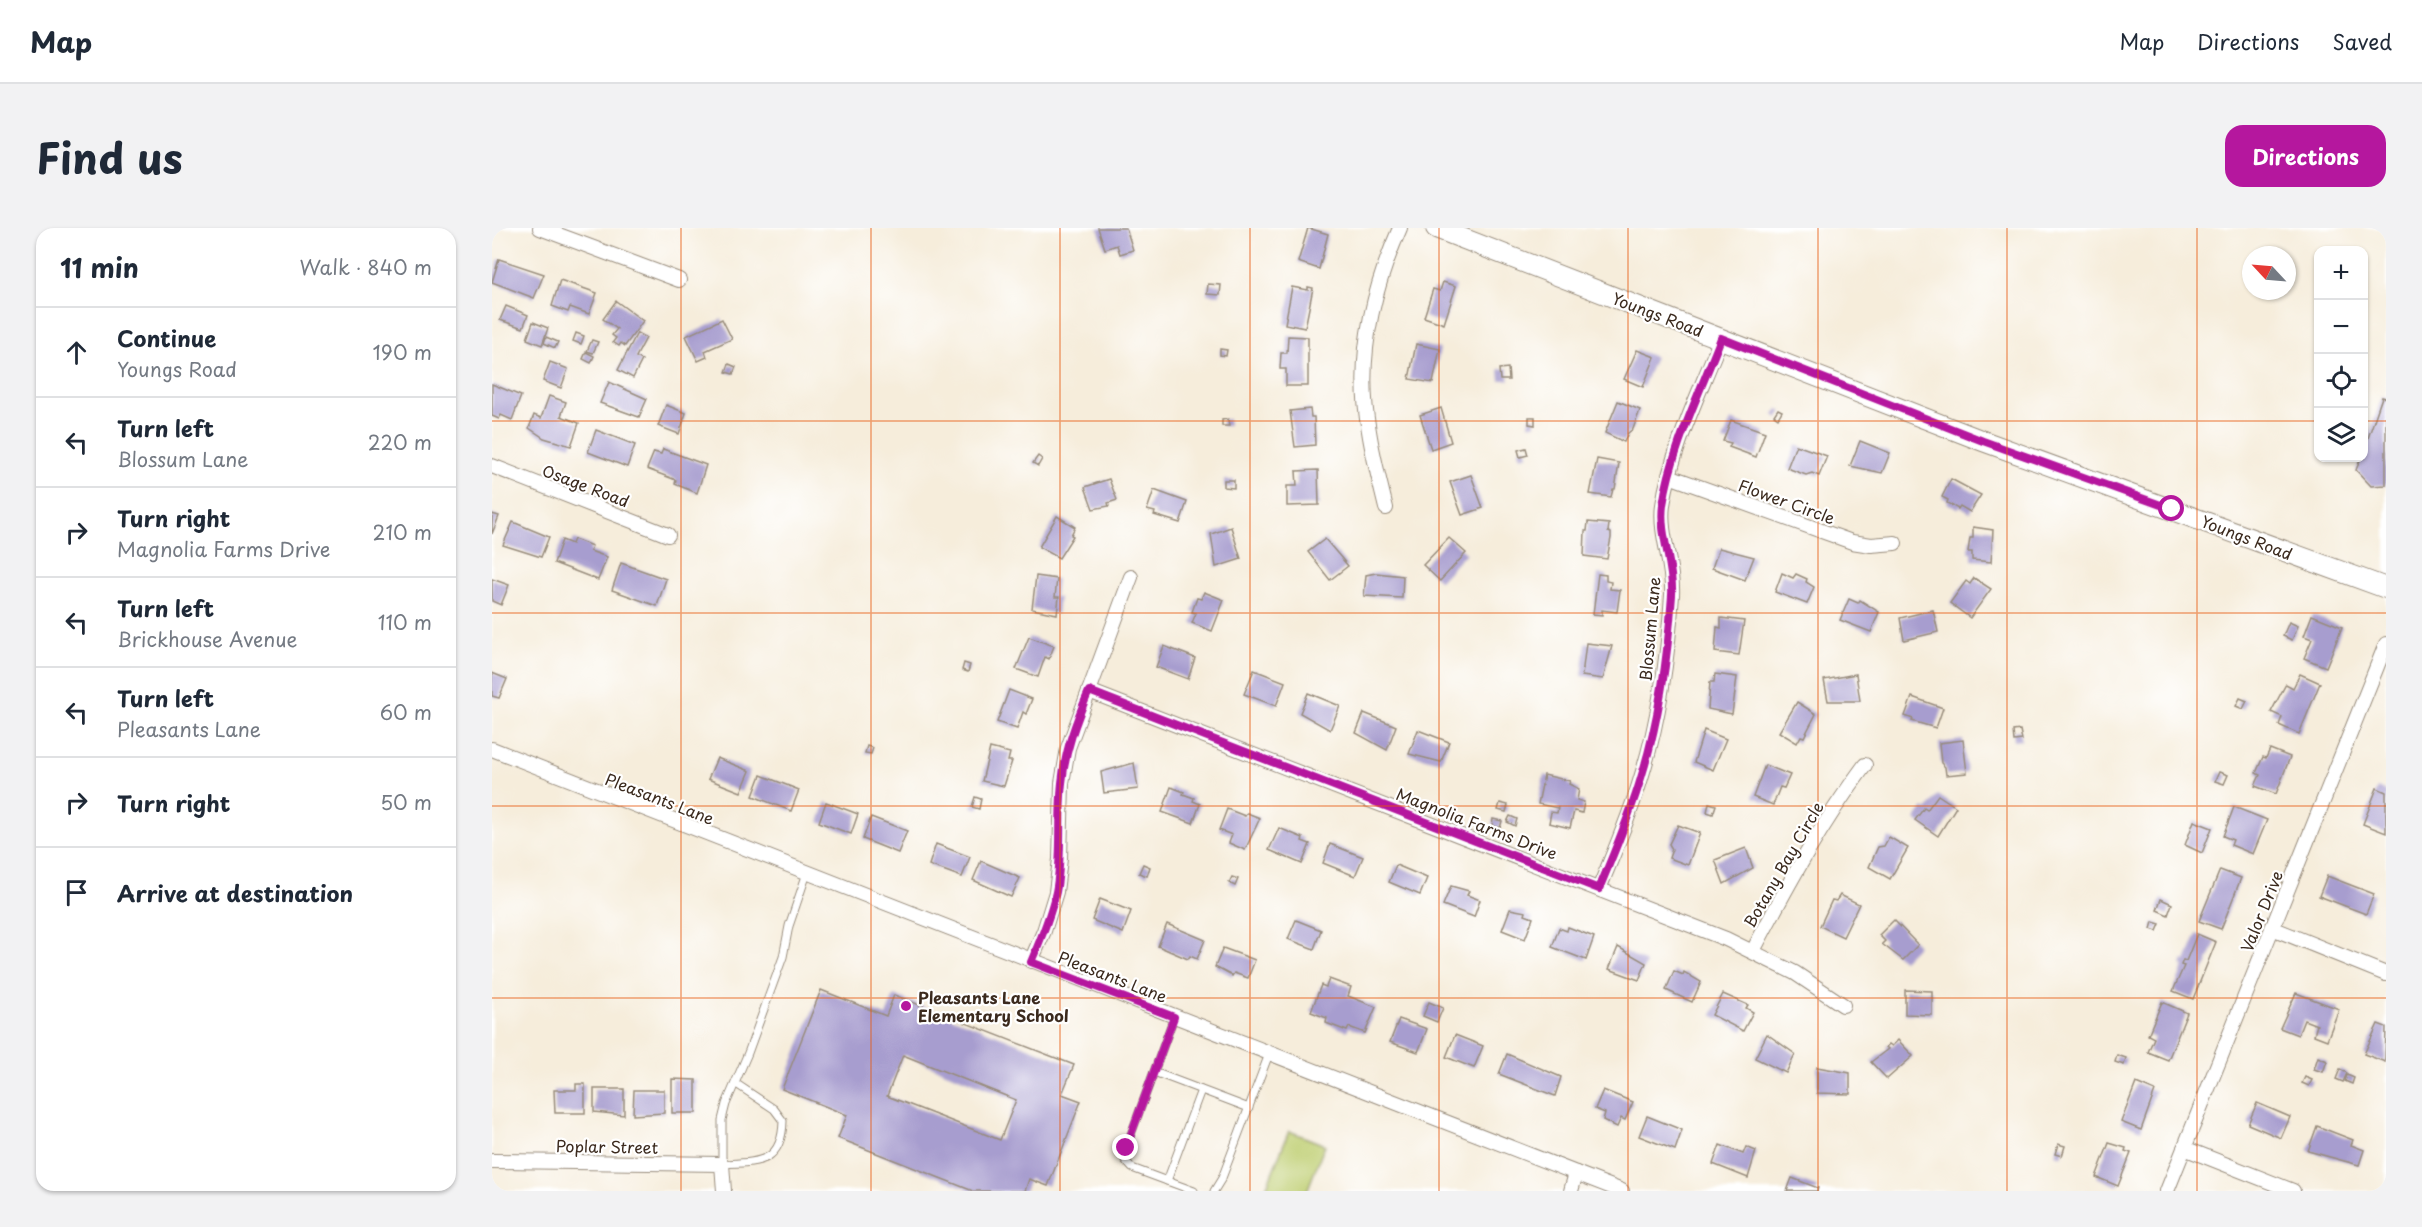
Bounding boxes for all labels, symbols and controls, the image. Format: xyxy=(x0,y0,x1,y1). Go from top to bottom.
text: Map xyxy=(30,20,92,63)
text: Map xyxy=(2119,25,2164,57)
text: Directions xyxy=(2197,25,2299,57)
text: Saved xyxy=(2332,25,2392,57)
text: Find us xyxy=(36,125,183,188)
button: Directions xyxy=(2225,125,2386,187)
north arrow xyxy=(2242,246,2296,300)
map controls xyxy=(2314,246,2368,462)
button: + xyxy=(2314,246,2368,300)
text: 11 min xyxy=(60,248,139,287)
text: Walk · 840 m xyxy=(299,252,432,282)
street label: Youngs Road xyxy=(1609,286,1707,342)
button: − xyxy=(2314,300,2368,354)
text: Continue xyxy=(117,321,216,354)
icon: ahead xyxy=(60,336,93,369)
text: 190 m xyxy=(373,337,432,367)
text: Youngs Road xyxy=(117,354,237,384)
button: locate xyxy=(2314,354,2368,408)
button: layers xyxy=(2314,408,2368,462)
text: Turn left xyxy=(117,411,214,444)
icon: left xyxy=(60,426,93,459)
text: 220 m xyxy=(368,427,432,457)
text: Blossum Lane xyxy=(117,444,248,474)
street label: Osage Road xyxy=(539,457,633,513)
street label: Flower Circle xyxy=(1735,472,1839,530)
route start xyxy=(2158,495,2184,521)
text: Turn right xyxy=(117,501,230,534)
street label: Youngs Road xyxy=(2198,509,2296,565)
icon: right xyxy=(60,516,93,549)
text: 210 m xyxy=(373,517,432,547)
text: Magnolia Farms Drive xyxy=(117,534,330,564)
street label: Blossum Lane xyxy=(1632,576,1666,682)
text: Turn left xyxy=(117,591,214,624)
icon: left xyxy=(60,606,93,639)
text: 110 m xyxy=(378,607,432,637)
text: Brickhouse Avenue xyxy=(117,624,297,654)
text: Turn left xyxy=(117,681,214,714)
icon: left xyxy=(60,696,93,729)
text: 60 m xyxy=(380,697,432,727)
text: Pleasants Lane xyxy=(117,714,261,744)
street label: Pleasants Lane xyxy=(602,766,718,830)
street label: Magnolia Farms Drive xyxy=(1393,781,1561,865)
icon: right xyxy=(60,786,93,819)
text: Turn right xyxy=(117,786,230,819)
text: 50 m xyxy=(380,787,432,817)
street label: Botany Bay Circle xyxy=(1737,797,1829,931)
street label: Valor Drive xyxy=(2234,867,2288,955)
icon: arrive xyxy=(60,876,93,909)
text: Arrive at destination xyxy=(117,876,353,909)
street label: Pleasants Lane xyxy=(1055,944,1171,1008)
place label: Pleasants Lane Elementary School xyxy=(918,985,1069,1027)
marker: Pleasants Lane Elementary School xyxy=(899,999,913,1013)
street label: Poplar Street xyxy=(556,1133,659,1159)
route end xyxy=(1112,1134,1138,1160)

